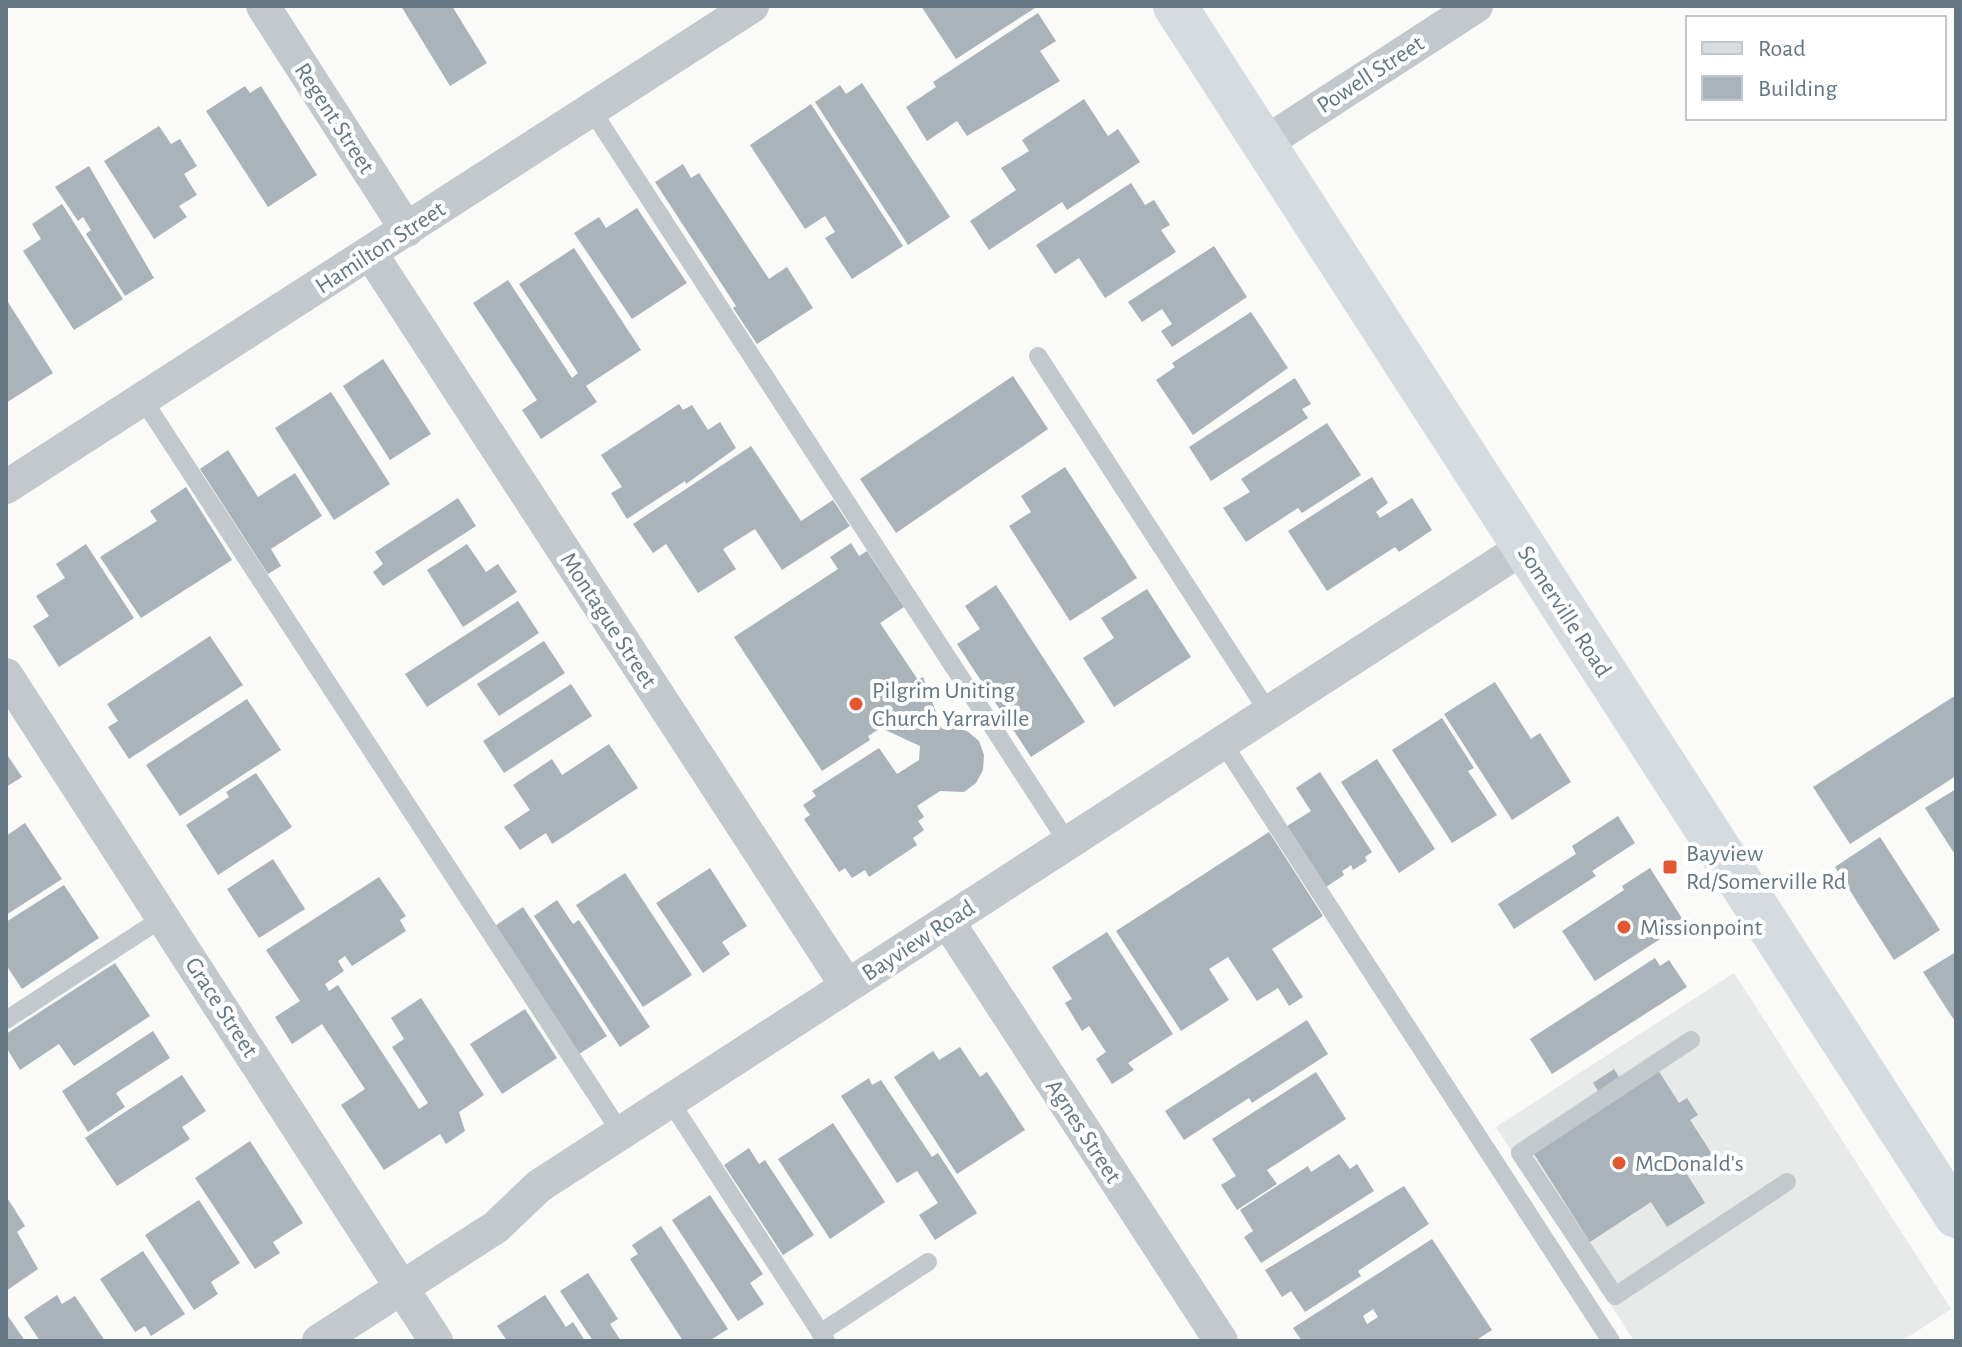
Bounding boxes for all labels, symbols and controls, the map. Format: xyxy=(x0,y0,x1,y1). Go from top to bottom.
legend xyxy=(1686,16,1946,120)
street label: Powell Street xyxy=(1313,31,1429,118)
text: Road xyxy=(1758,37,1806,61)
street label: Regent Street xyxy=(290,59,379,178)
text: Building xyxy=(1758,77,1837,101)
street label: Hamilton Street xyxy=(311,197,450,299)
street label: Somerville Road xyxy=(1513,542,1615,682)
street label: Montague Street xyxy=(555,548,661,693)
place label: Pilgrim Uniting Church Yarraville xyxy=(872,679,1029,731)
marker: Pilgrim Uniting Church Yarraville xyxy=(847,695,865,713)
place label: Bayview Rd/Somerville Rd xyxy=(1686,842,1846,894)
marker: Bayview Rd/Somerville Rd xyxy=(1661,858,1679,876)
street label: Bayview Road xyxy=(858,896,979,986)
place label: Missionpoint xyxy=(1640,916,1762,940)
marker: Missionpoint xyxy=(1615,918,1633,936)
street label: Grace Street xyxy=(180,954,262,1062)
street label: Agnes Street xyxy=(1041,1075,1126,1188)
place label: McDonald's xyxy=(1635,1152,1744,1176)
marker: McDonald's xyxy=(1610,1154,1628,1172)

